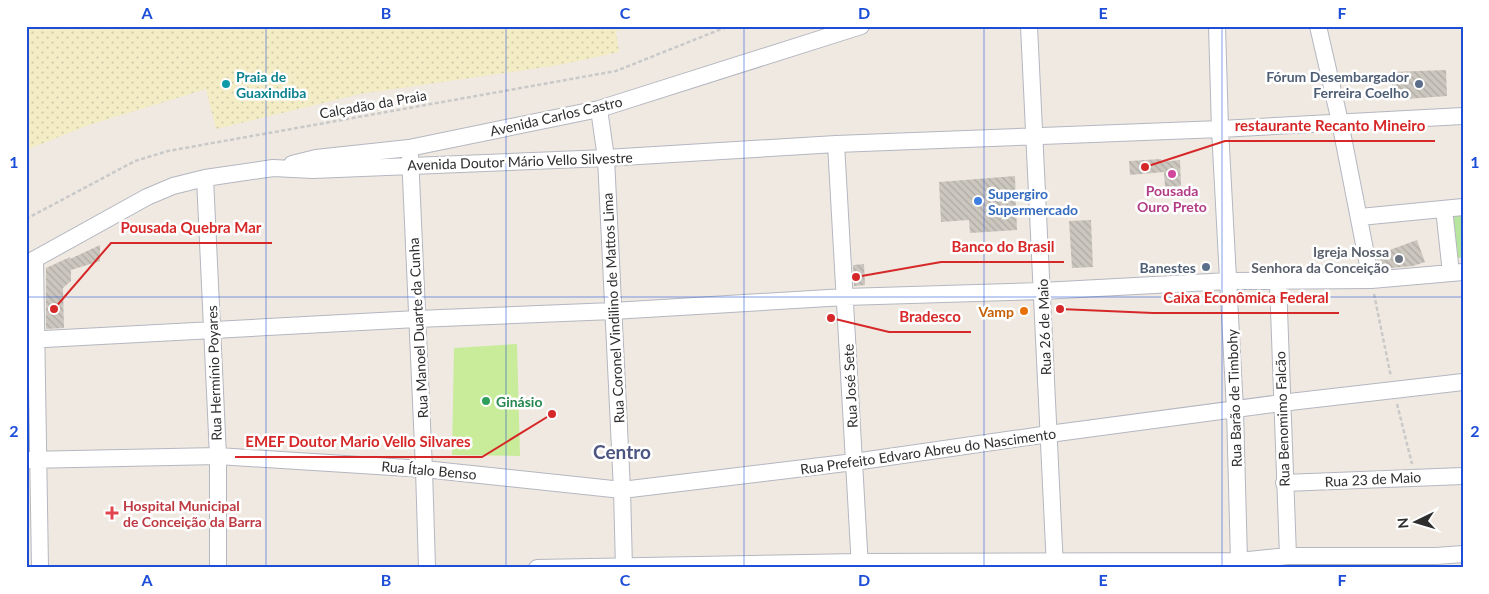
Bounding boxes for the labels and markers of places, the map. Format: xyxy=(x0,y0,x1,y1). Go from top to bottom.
place label: Praia de Guaxindiba xyxy=(236,68,306,101)
place label: Fórum Desembargador Ferreira Coelho xyxy=(1266,68,1410,101)
marker: Praia de Guaxindiba xyxy=(220,78,232,90)
marker: Fórum Desembargador Ferreira Coelho xyxy=(1413,78,1425,90)
callout: restaurante Recanto Mineiro xyxy=(1225,111,1435,141)
marker: Pousada Ouro Preto xyxy=(1166,168,1178,180)
place label: Pousada Ouro Preto xyxy=(1137,182,1207,215)
place label: Supergiro Supermercado xyxy=(988,185,1078,218)
marker: Supergiro Supermercado xyxy=(972,195,984,207)
callout: Pousada Quebra Mar xyxy=(111,213,272,243)
callout: Banco do Brasil xyxy=(941,232,1064,262)
place label: Igreja Nossa Senhora da Conceição xyxy=(1251,243,1389,276)
marker: Igreja Nossa Senhora da Conceição xyxy=(1393,253,1405,265)
place label: Banestes xyxy=(1139,259,1196,276)
marker: Banestes xyxy=(1200,261,1212,273)
callout: Caixa Econômica Federal xyxy=(1153,283,1339,313)
callout: Bradesco xyxy=(889,302,971,332)
place label: Vamp xyxy=(978,303,1014,320)
marker: Vamp xyxy=(1018,305,1030,317)
place label: Ginásio xyxy=(496,393,542,410)
marker: Ginásio xyxy=(480,395,492,407)
callout: EMEF Doutor Mario Vello Silvares xyxy=(235,427,482,457)
place label: Hospital Municipal de Conceição da Barra xyxy=(123,497,262,530)
marker: Hospital Municipal de Conceição da Barra xyxy=(105,506,119,520)

